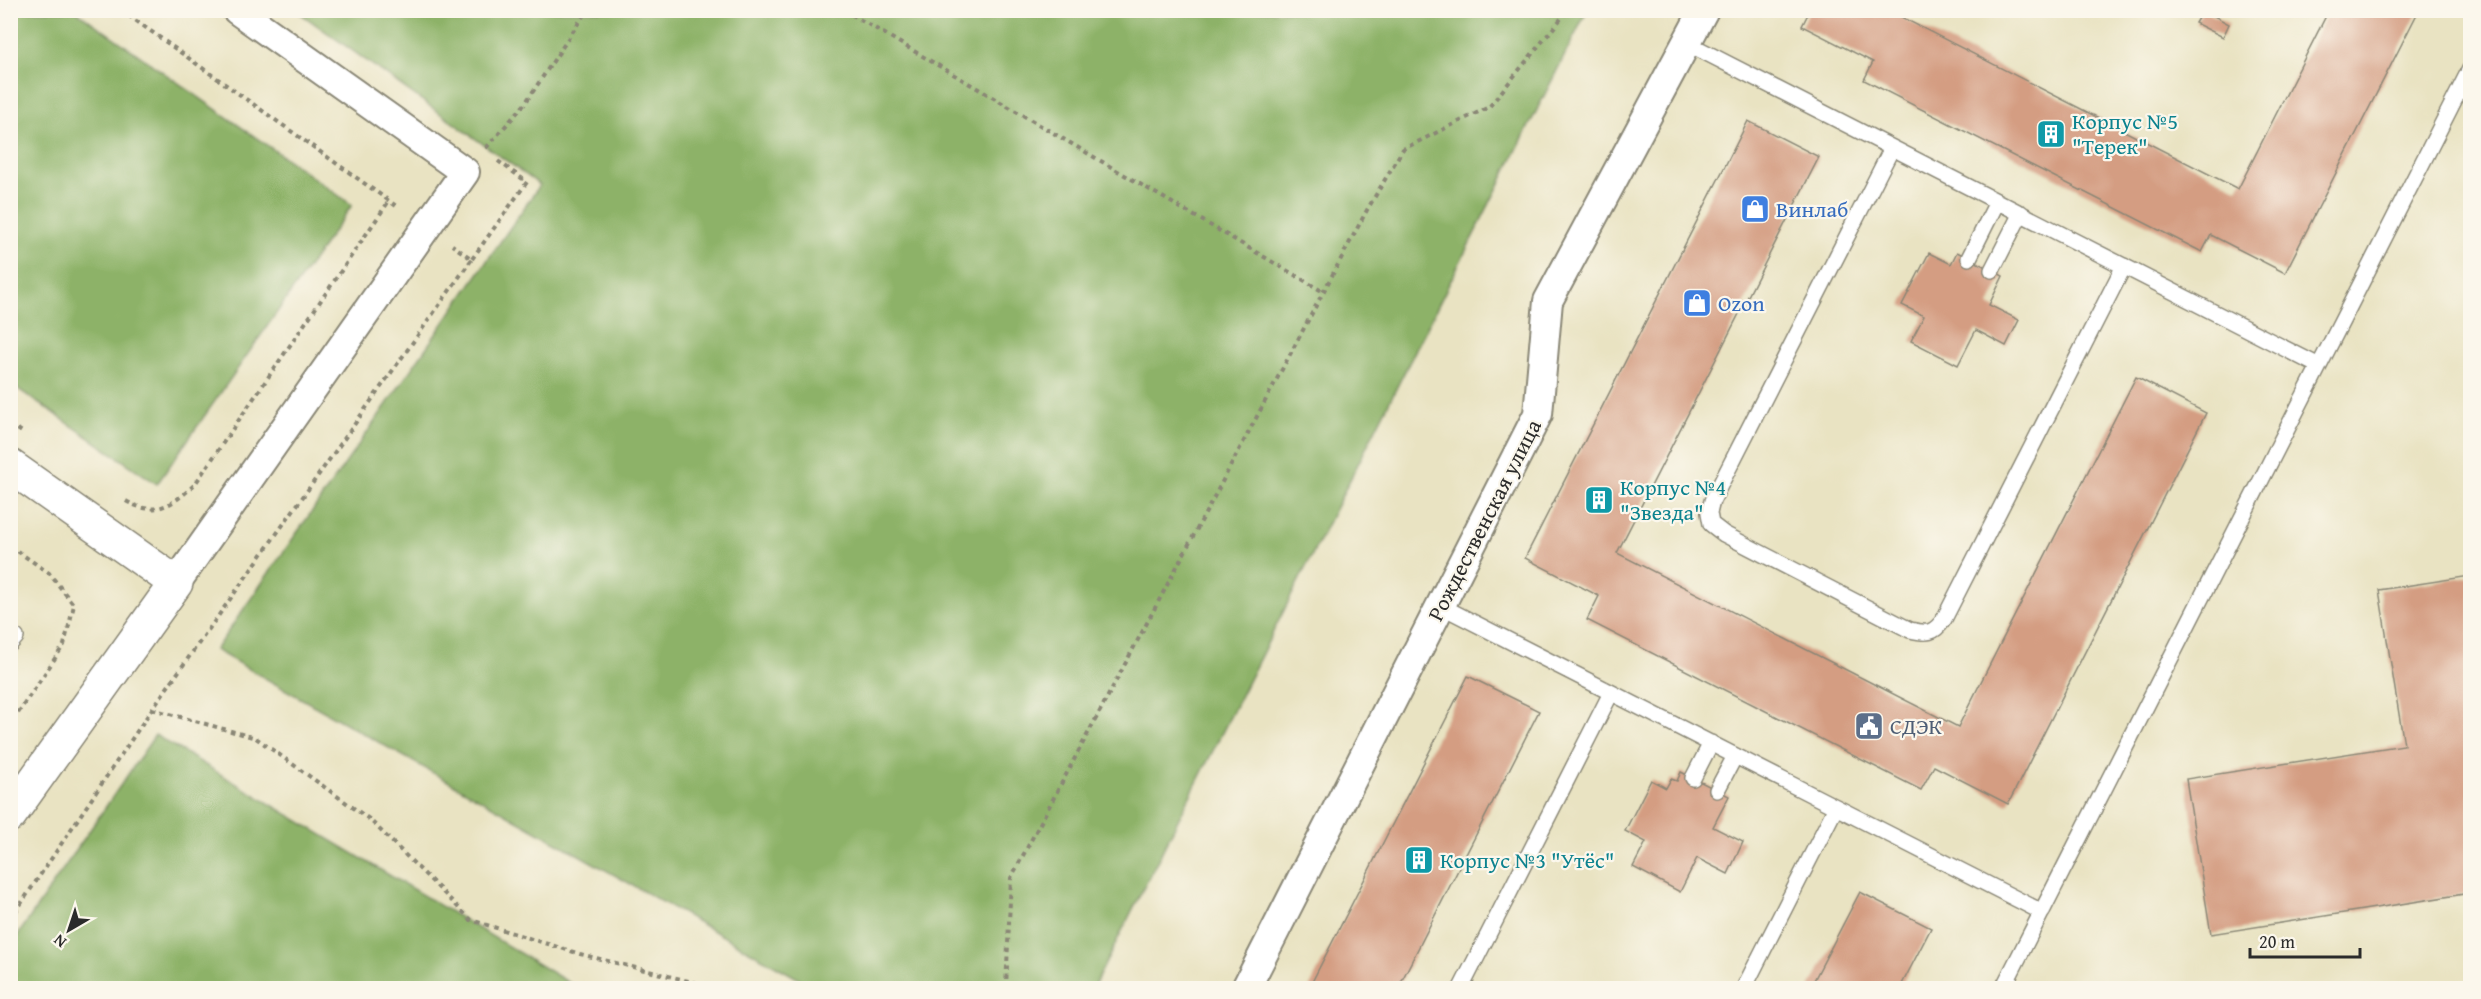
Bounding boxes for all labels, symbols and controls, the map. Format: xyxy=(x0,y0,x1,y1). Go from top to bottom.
place label: Корпус №5 "Терек" xyxy=(2072,105,2178,162)
building icon: Корпус №5 "Терек" xyxy=(2035,118,2067,150)
shop icon: Винлаб xyxy=(1739,193,1771,225)
place label: Винлаб xyxy=(1776,193,1848,225)
shop icon: Ozon xyxy=(1681,287,1713,319)
place label: Ozon xyxy=(1718,287,1765,319)
street label: Рождественская улица xyxy=(1419,413,1549,626)
place label: Корпус №4 "Звезда" xyxy=(1620,471,1726,528)
building icon: Корпус №4 "Звезда" xyxy=(1583,484,1615,516)
public building icon: СДЭК xyxy=(1853,710,1885,742)
place label: СДЭК xyxy=(1890,710,1943,742)
building icon: Корпус №3 "Утёс" xyxy=(1403,844,1435,876)
place label: Корпус №3 "Утёс" xyxy=(1440,844,1614,876)
north arrow xyxy=(39,900,99,960)
scale bar xyxy=(2250,921,2360,959)
text: 20 m xyxy=(2259,928,2295,955)
text: N xyxy=(48,929,71,954)

